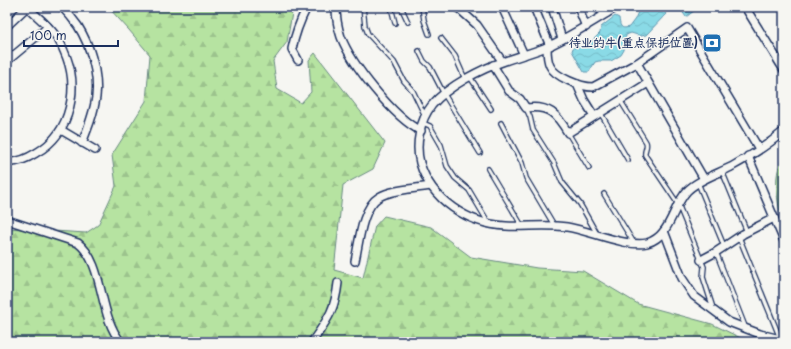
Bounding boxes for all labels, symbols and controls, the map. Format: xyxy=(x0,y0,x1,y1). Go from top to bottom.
scale bar xyxy=(24,22,118,48)
text: 100 m xyxy=(30,26,67,44)
bank icon: 待业的牛(重点保护位置) xyxy=(701,32,723,54)
place label: 待业的牛(重点保护位置) xyxy=(569,33,698,51)

